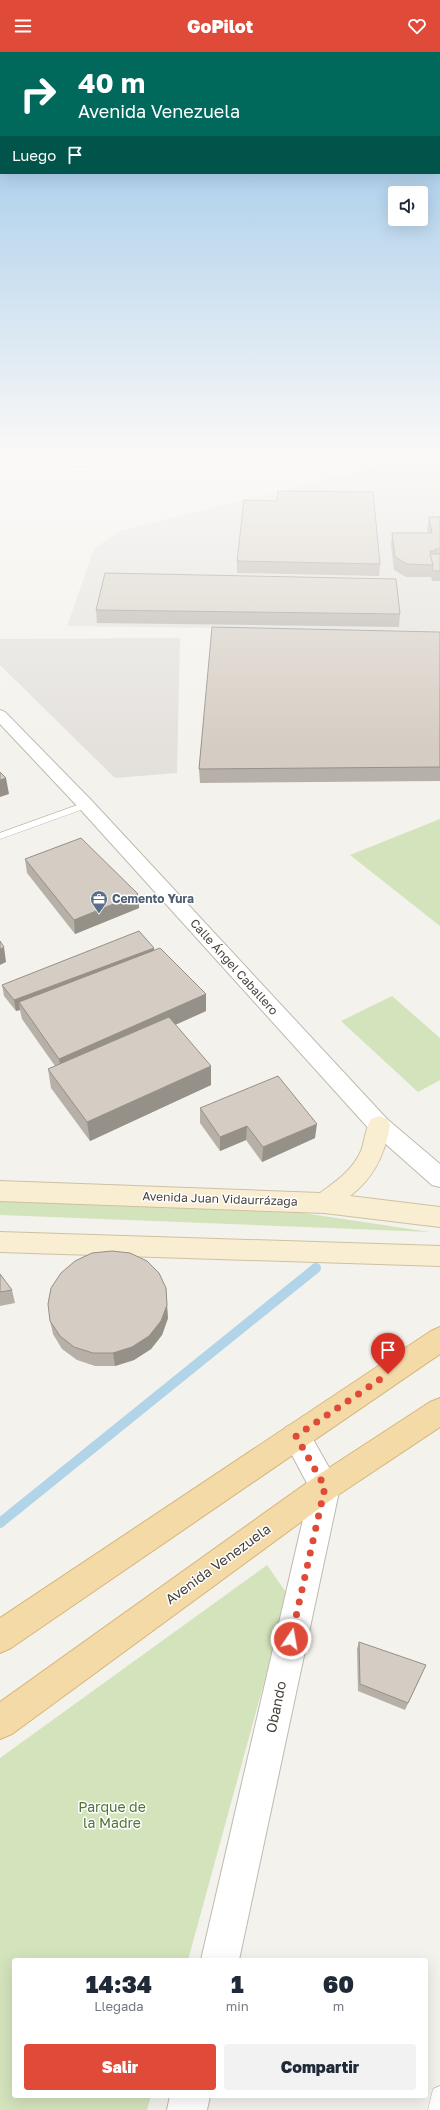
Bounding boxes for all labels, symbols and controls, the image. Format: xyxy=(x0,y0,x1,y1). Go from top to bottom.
icon: menu xyxy=(12,15,34,37)
text: GoPilot xyxy=(187,15,253,37)
icon: heart xyxy=(406,15,428,37)
text: 40 m xyxy=(78,66,145,99)
icon: right xyxy=(12,68,64,120)
text: Avenida Venezuela xyxy=(78,100,240,122)
icon: arrive xyxy=(64,144,86,166)
text: Luego xyxy=(12,146,56,164)
map controls xyxy=(388,186,428,226)
button: sound xyxy=(388,186,428,226)
office icon: Cemento Yura xyxy=(89,889,109,914)
place label: Cemento Yura xyxy=(112,891,194,906)
street label: Calle Ángel Caballero xyxy=(187,915,282,1018)
street label: Avenida Juan Vidaurrázaga xyxy=(142,1188,298,1209)
pin xyxy=(371,1333,405,1374)
icon: arrive xyxy=(377,1339,399,1361)
street label: Avenida Venezuela xyxy=(162,1520,274,1608)
position arrow xyxy=(270,1618,312,1660)
street label: Obando xyxy=(262,1679,289,1734)
park label: Parque de la Madre xyxy=(78,1798,146,1831)
text: 14:34 xyxy=(86,1969,152,1998)
text: 1 xyxy=(231,1969,244,1998)
text: 60 xyxy=(323,1969,354,1998)
text: Llegada xyxy=(94,1998,144,2014)
text: min xyxy=(226,1998,249,2014)
text: m xyxy=(333,1998,344,2014)
button: Salir xyxy=(24,2044,216,2090)
button: Compartir xyxy=(224,2044,416,2090)

